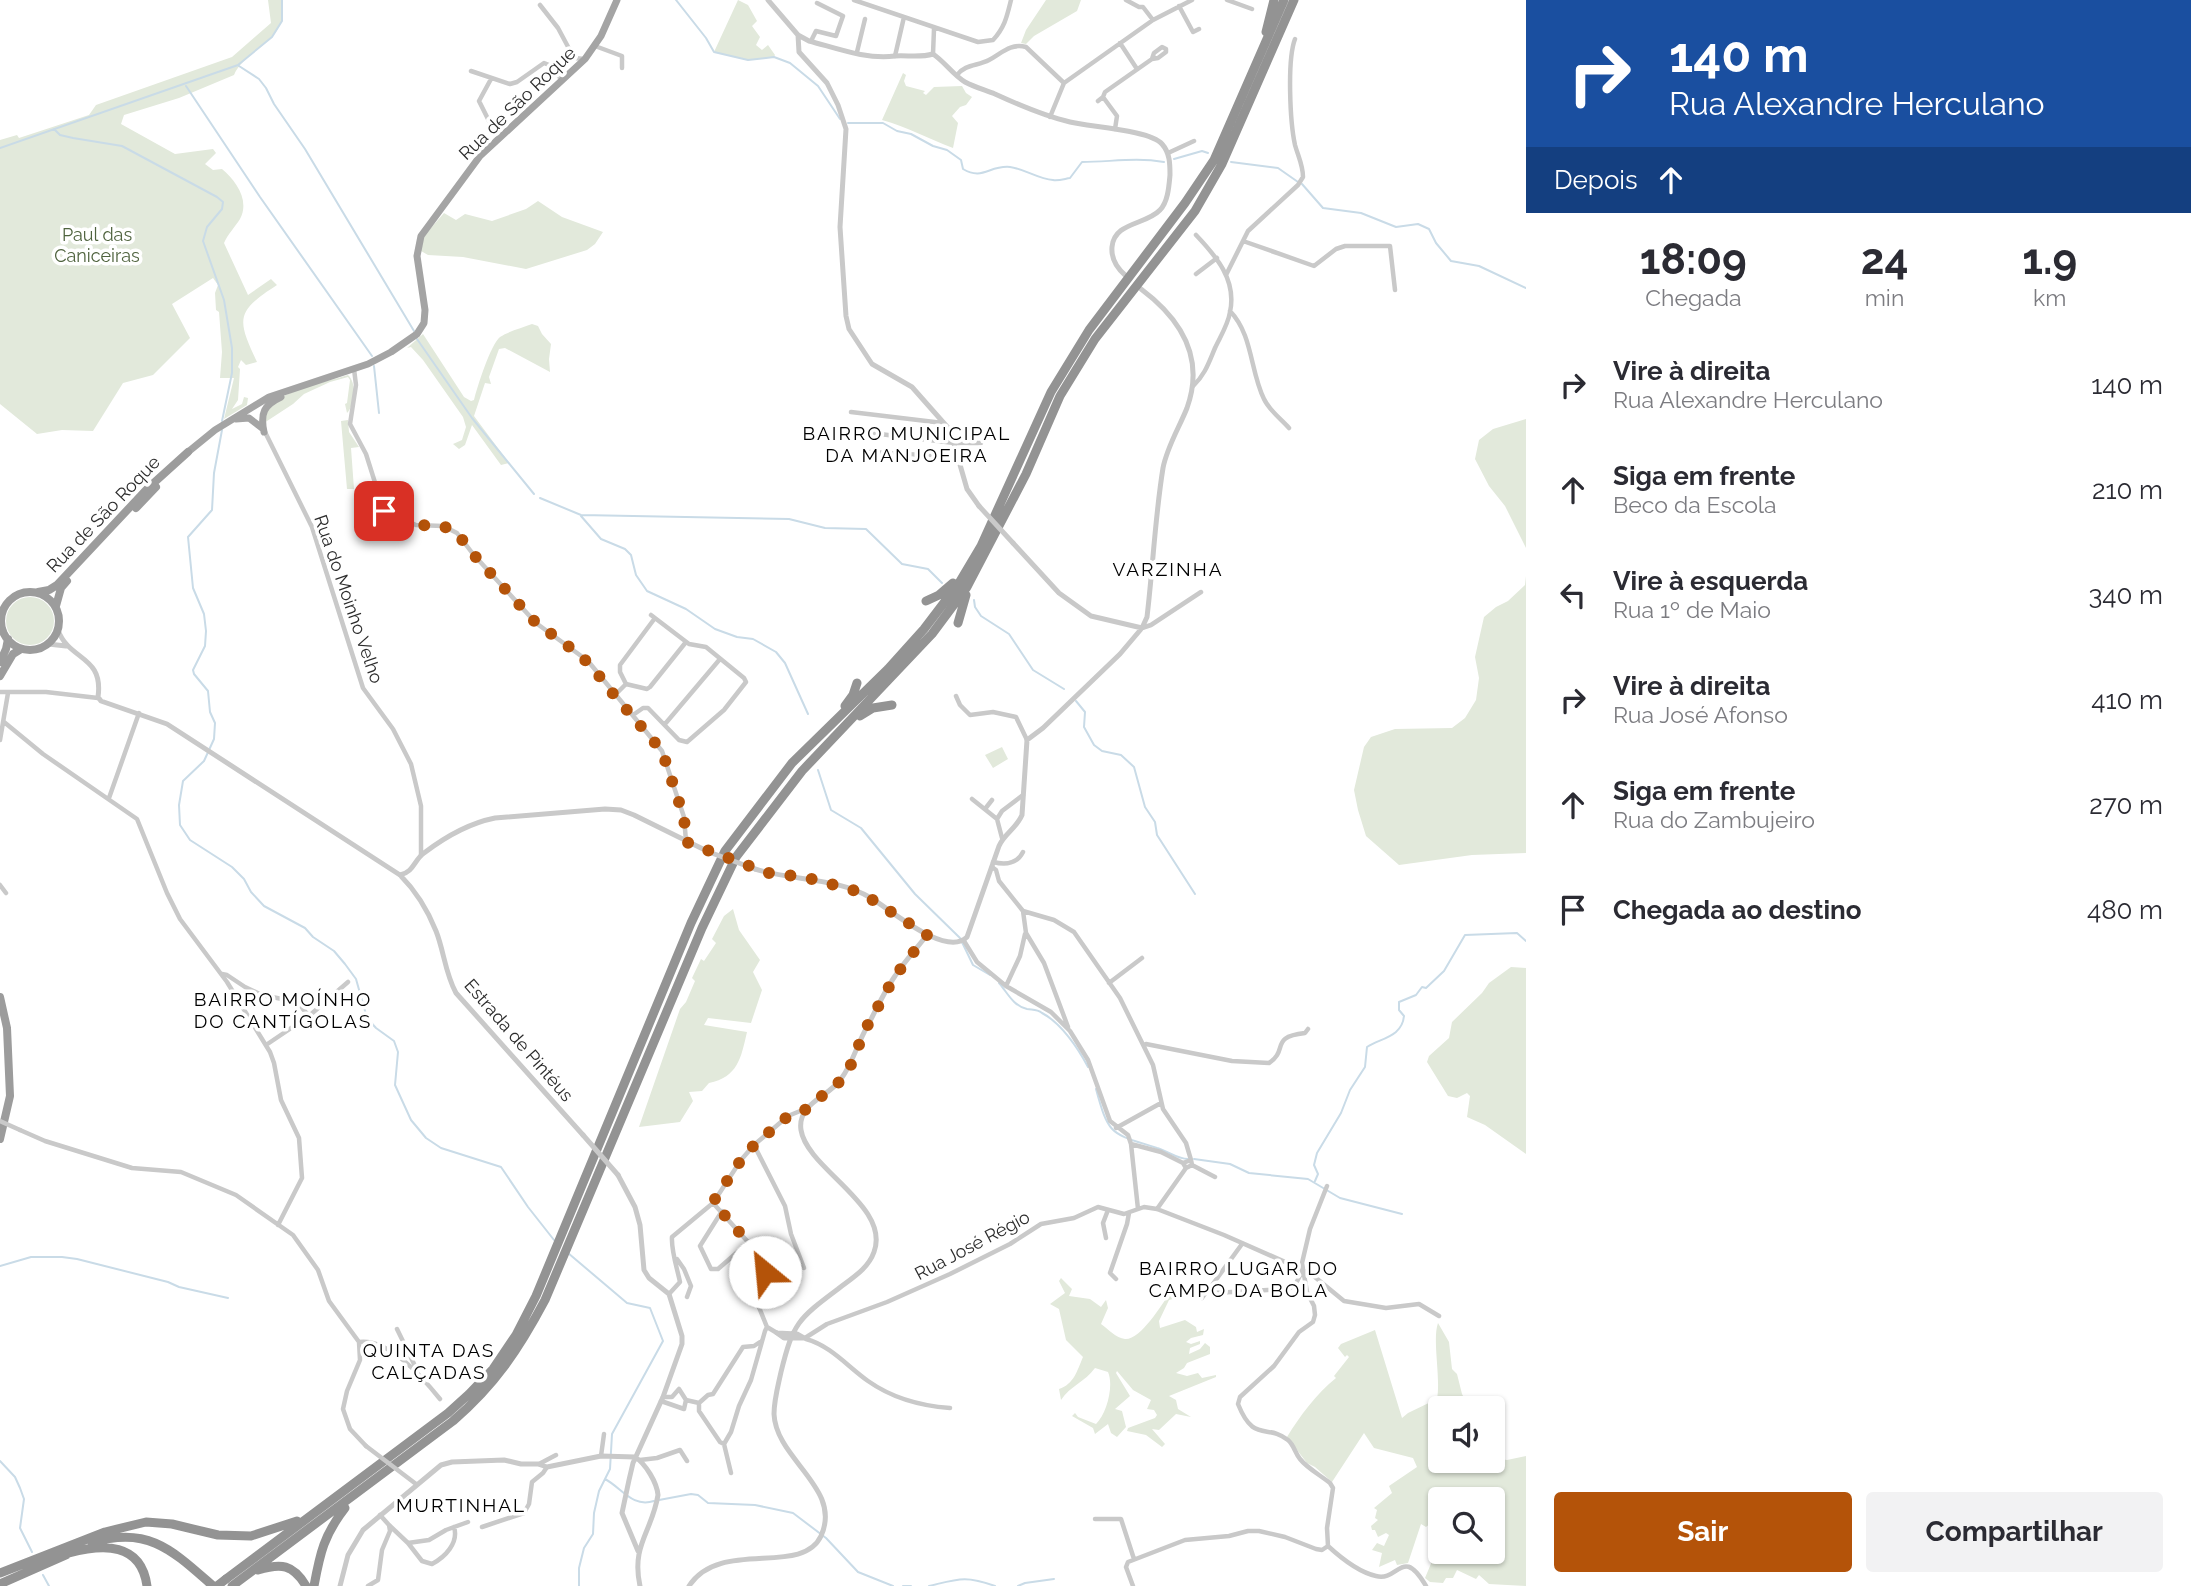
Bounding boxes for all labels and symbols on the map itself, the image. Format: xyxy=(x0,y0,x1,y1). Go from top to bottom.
street label: Rua de São Roque xyxy=(454,42,580,164)
park label: Paul das Caniceiras xyxy=(54,224,140,266)
district label: BAIRRO MUNICIPAL DA MANJOEIRA xyxy=(803,422,1011,466)
street label: Rua de São Roque xyxy=(42,451,164,577)
pin xyxy=(354,481,414,541)
street label: Rua do Moinho Velho xyxy=(310,512,388,686)
district label: VARZINHA xyxy=(1112,558,1224,580)
street label: Estrada de Pintéus xyxy=(460,975,578,1106)
district label: BAIRRO MOÍNHO DO CANTÍGOLAS xyxy=(194,988,372,1032)
street label: Rua José Régio xyxy=(911,1206,1033,1284)
position arrow xyxy=(728,1235,802,1309)
district label: BAIRRO LUGAR DO CAMPO DA BOLA xyxy=(1139,1257,1339,1301)
district label: QUINTA DAS CALÇADAS xyxy=(363,1339,495,1383)
district label: MURTINHAL xyxy=(396,1494,526,1516)

